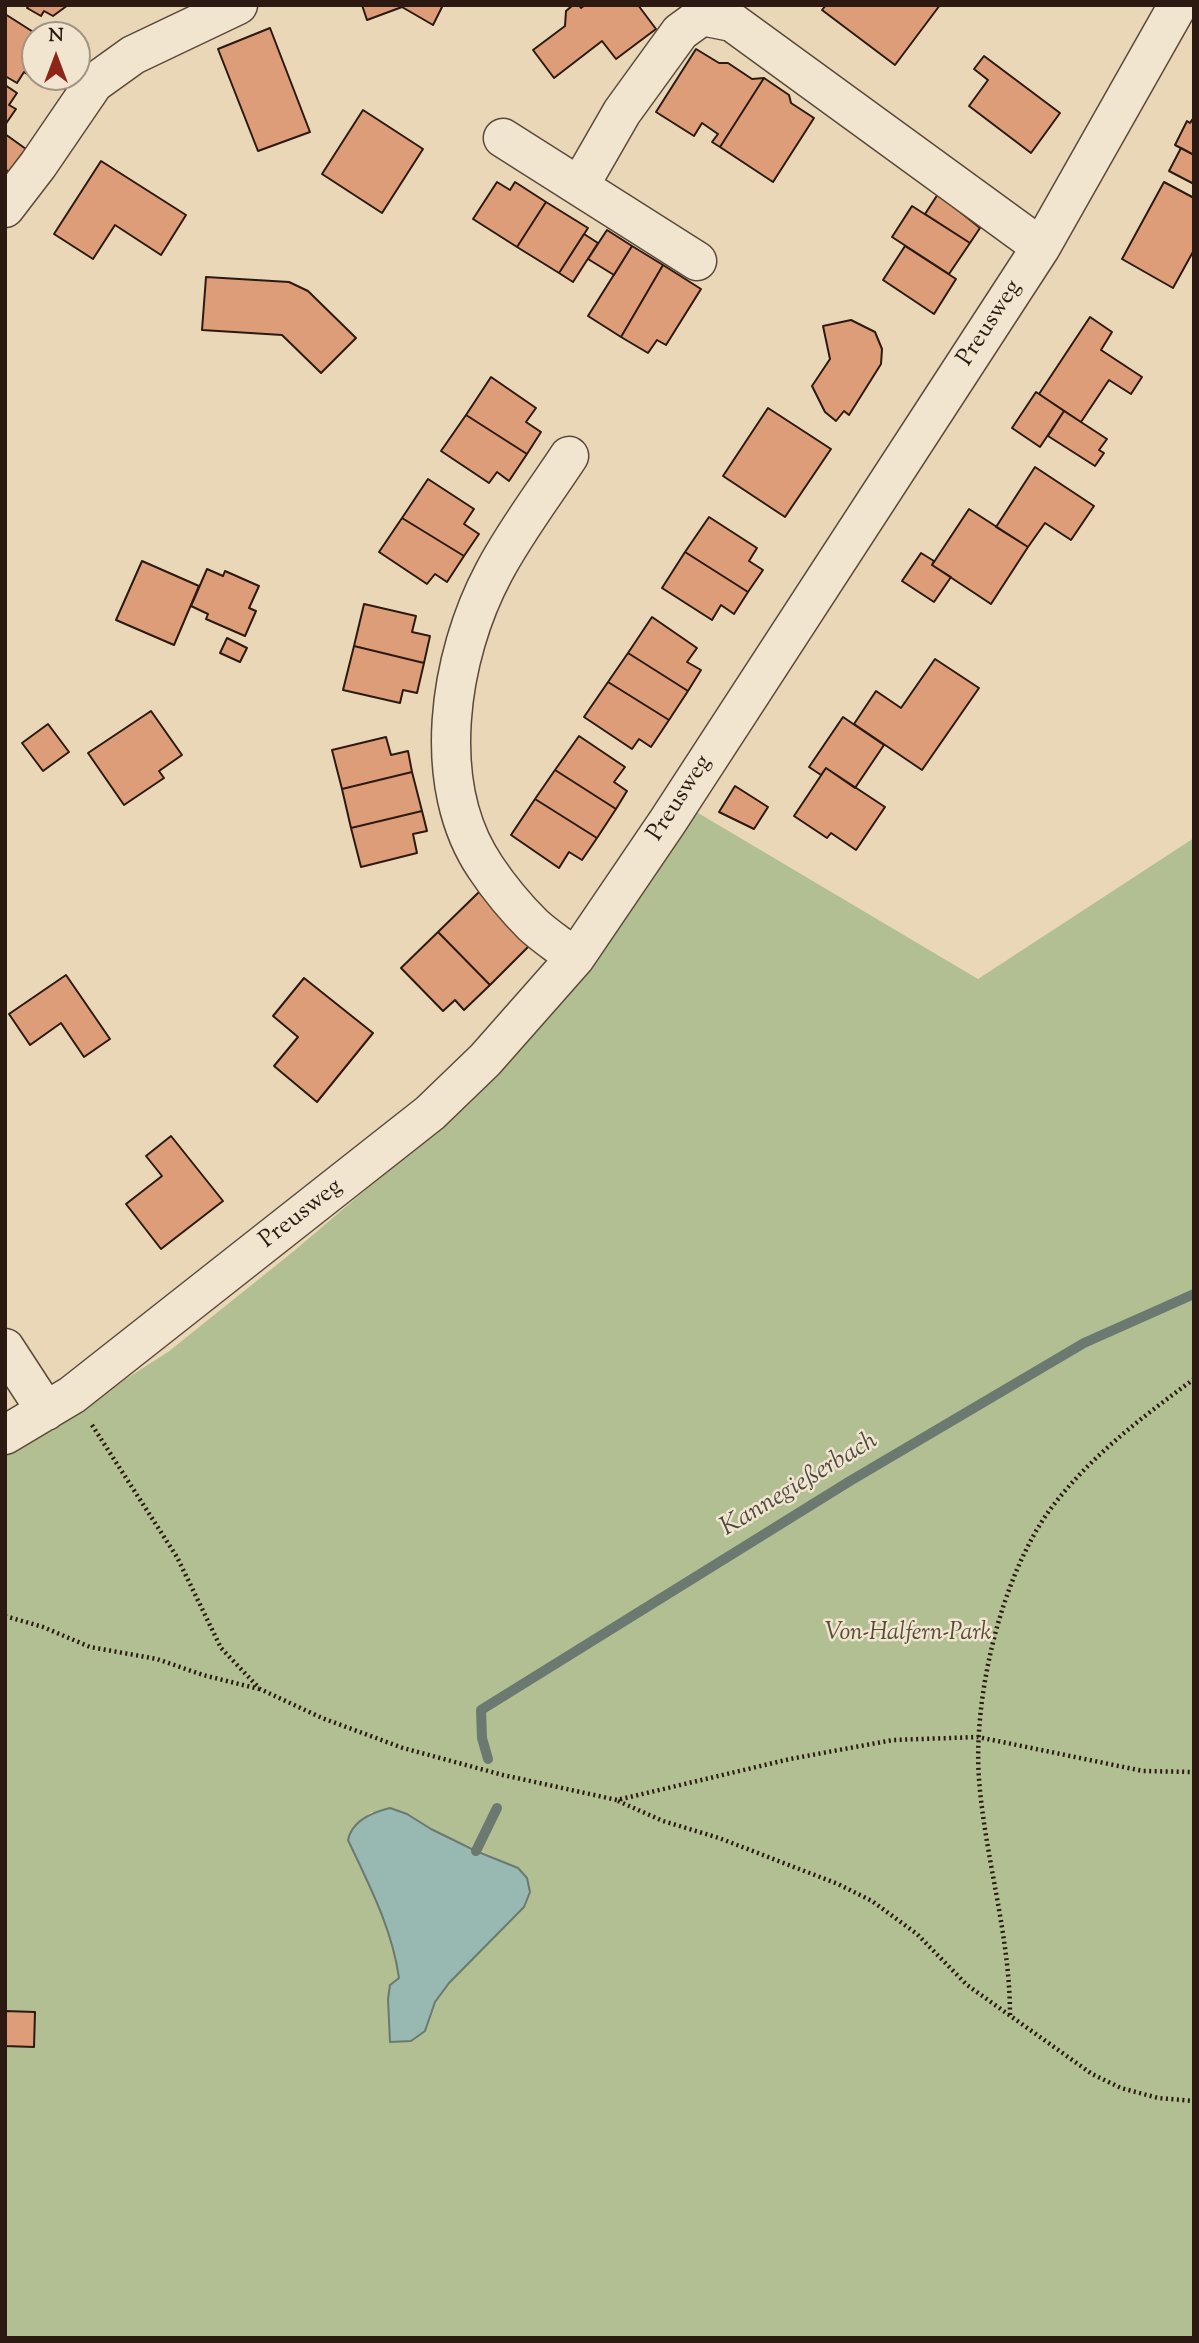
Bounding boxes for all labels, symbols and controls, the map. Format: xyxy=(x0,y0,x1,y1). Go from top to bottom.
north arrow xyxy=(21,21,91,91)
text: N xyxy=(48,23,64,50)
street label: Preusweg xyxy=(953,276,1029,372)
street label: Preusweg xyxy=(643,751,719,847)
street label: Preusweg xyxy=(255,1174,349,1256)
water label: Kannegießerbach xyxy=(716,1427,884,1545)
park label: Von-Halfern-Park xyxy=(825,1621,991,1649)

